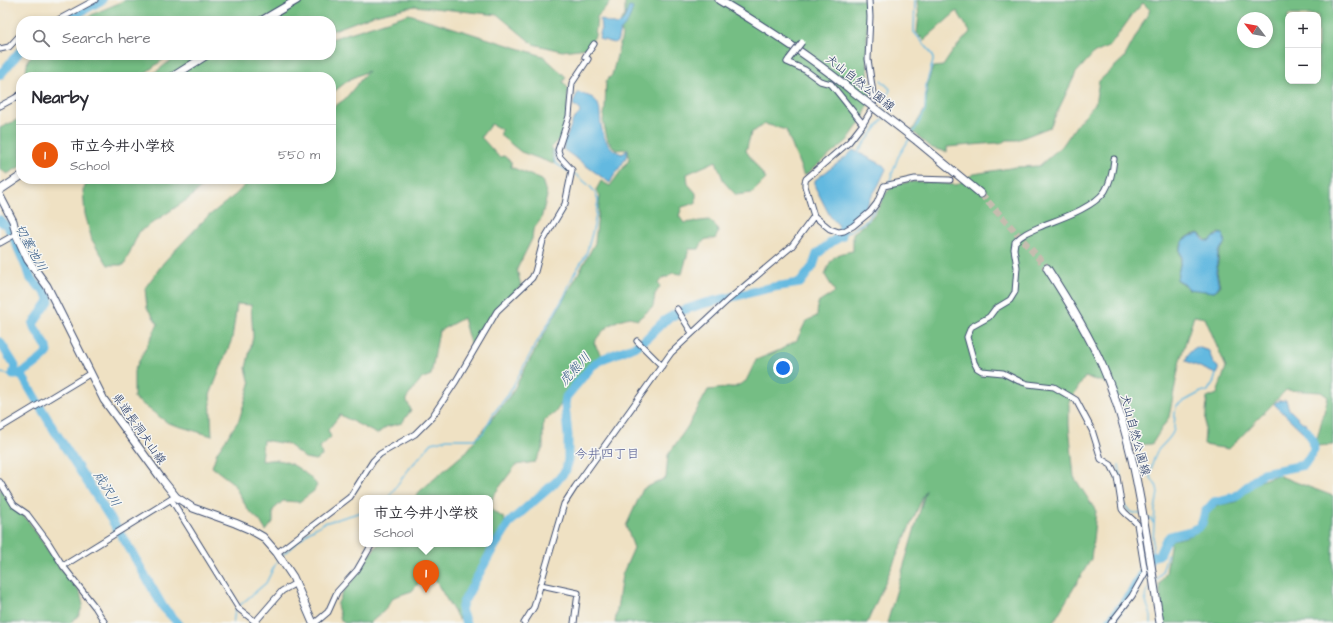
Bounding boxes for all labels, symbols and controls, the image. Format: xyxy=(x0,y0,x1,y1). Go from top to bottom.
north arrow xyxy=(1237,12,1273,48)
map controls xyxy=(1285,12,1321,84)
button: + xyxy=(1285,12,1321,48)
search box xyxy=(16,16,336,60)
icon: search xyxy=(30,27,52,49)
text: Search here xyxy=(62,28,151,49)
button: − xyxy=(1285,48,1321,84)
street label: 犬山自然公園線 xyxy=(822,50,898,116)
text: Nearby xyxy=(32,86,89,110)
text: 市立今井小学校 xyxy=(70,136,175,157)
text: 1 xyxy=(44,146,46,164)
text: 550 m xyxy=(278,146,320,164)
text: School xyxy=(70,157,110,175)
water label: 切塞池川 xyxy=(11,221,51,275)
water label: 虎熊川 xyxy=(555,349,595,389)
your location xyxy=(773,358,793,378)
street label: 県道長洞犬山線 xyxy=(108,390,170,468)
street label: 犬山自然公園線 xyxy=(1116,392,1154,478)
district label: 今井四丁目 xyxy=(574,445,640,463)
water label: 成沢川 xyxy=(89,468,125,510)
popup xyxy=(359,495,493,547)
text: 市立今井小学校 xyxy=(373,503,479,524)
text: School xyxy=(373,524,413,542)
pin: 1 xyxy=(413,560,439,593)

